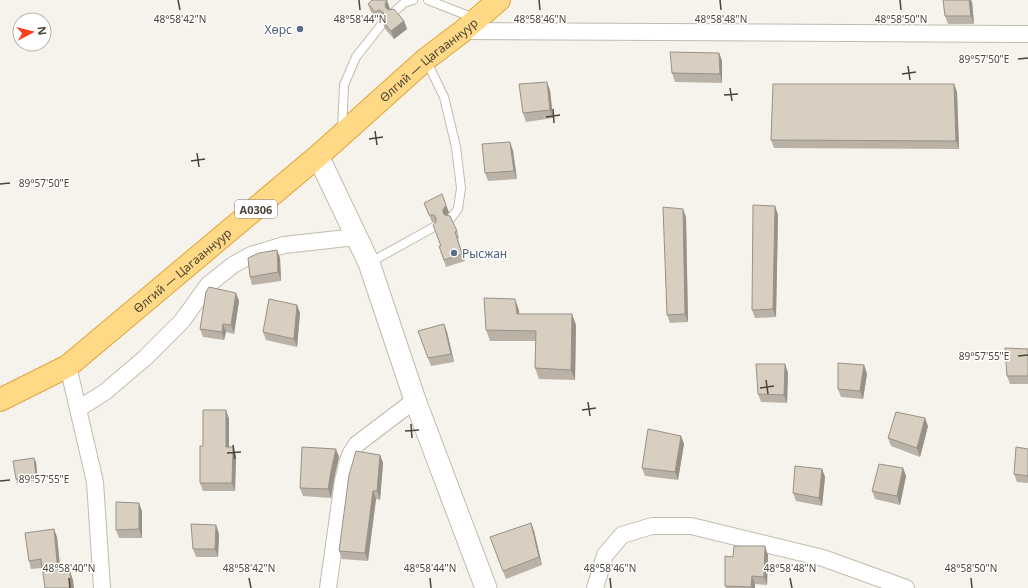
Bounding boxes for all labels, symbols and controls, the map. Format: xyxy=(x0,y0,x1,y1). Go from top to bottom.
north arrow xyxy=(12,12,52,52)
text: 48°58'42"N xyxy=(154,12,206,26)
text: 48°58'44"N xyxy=(334,12,386,26)
text: 48°58'46"N xyxy=(514,12,566,26)
text: 48°58'48"N xyxy=(695,12,747,26)
text: 48°58'50"N xyxy=(875,12,927,26)
street label: Өлгий — Цагааннуур xyxy=(375,14,481,106)
place label: Хөрс xyxy=(265,21,292,38)
marker: Хөрс xyxy=(295,24,305,34)
text: N xyxy=(34,25,50,36)
text: 89°57'50"E xyxy=(959,52,1009,66)
text: 89°57'50"E xyxy=(19,176,69,190)
road number: A0306 xyxy=(235,200,277,218)
street label: Өлгий — Цагааннуур xyxy=(129,224,235,316)
place label: Рысжан xyxy=(462,245,507,262)
marker: Рысжан xyxy=(449,248,459,258)
text: 89°57'55"E xyxy=(959,349,1009,363)
text: 89°57'55"E xyxy=(19,472,69,486)
text: 48°58'40"N xyxy=(43,561,95,575)
text: 48°58'42"N xyxy=(223,561,275,575)
text: 48°58'44"N xyxy=(404,561,456,575)
text: 48°58'46"N xyxy=(584,561,636,575)
text: 48°58'48"N xyxy=(764,561,816,575)
text: 48°58'50"N xyxy=(945,561,997,575)

